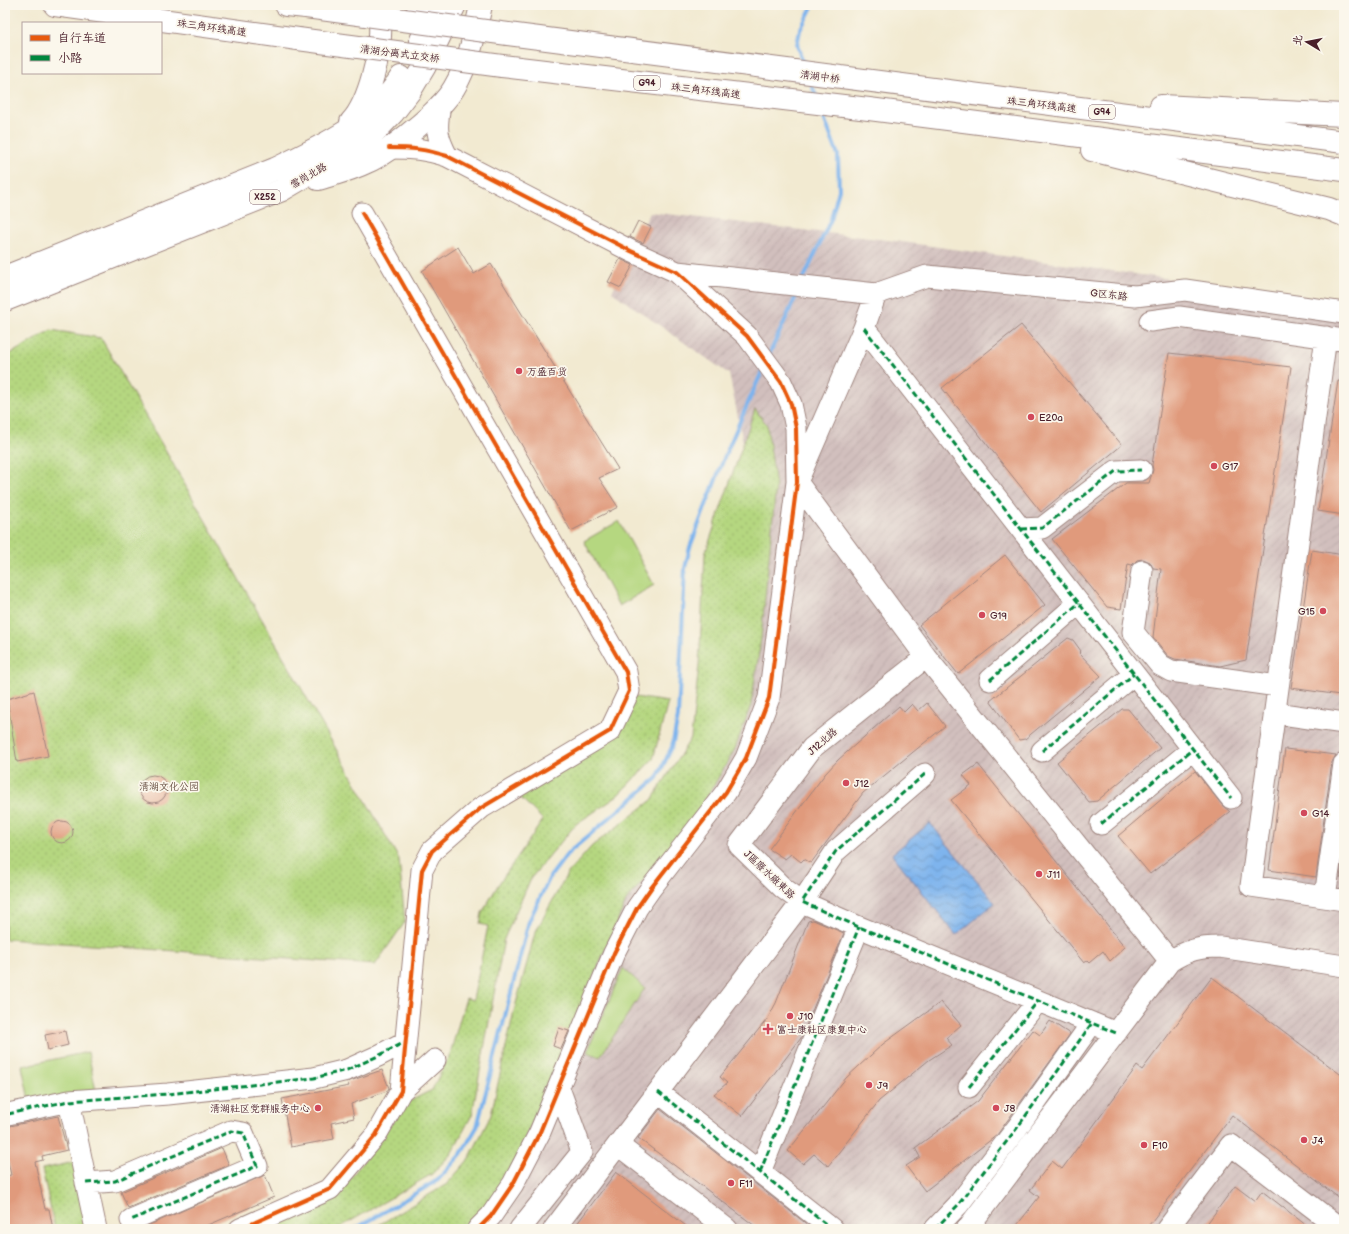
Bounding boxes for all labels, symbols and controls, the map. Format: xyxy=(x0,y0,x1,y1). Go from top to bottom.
street label: 珠三角环线高速 xyxy=(176,17,247,39)
legend xyxy=(22,22,162,74)
north arrow xyxy=(1287,22,1327,62)
text: 自行车道 xyxy=(58,31,106,46)
text: 北 xyxy=(1290,34,1305,47)
street label: 清湖分离式立交桥 xyxy=(359,43,440,65)
text: 小路 xyxy=(58,51,82,66)
street label: 清湖中桥 xyxy=(799,69,840,85)
road number: G94 xyxy=(634,76,660,90)
street label: 珠三角环线高速 xyxy=(670,81,741,101)
street label: 珠三角环线高速 xyxy=(1006,95,1077,115)
road number: G94 xyxy=(1089,105,1115,119)
street label: 雪岗北路 xyxy=(288,161,329,191)
road number: X252 xyxy=(250,190,280,204)
street label: G区东路 xyxy=(1090,287,1128,303)
marker: 万盛百货 xyxy=(514,366,524,376)
place label: 万盛百货 xyxy=(527,366,567,378)
marker: E20a xyxy=(1026,412,1036,422)
place label: E20a xyxy=(1039,412,1063,424)
marker: G17 xyxy=(1209,461,1219,471)
place label: G17 xyxy=(1222,461,1238,473)
place label: G15 xyxy=(1298,606,1315,618)
marker: G15 xyxy=(1318,606,1328,616)
marker: G19 xyxy=(977,610,987,620)
place label: G19 xyxy=(990,610,1007,622)
street label: J12北路 xyxy=(806,726,840,758)
marker: J12 xyxy=(841,778,851,788)
place label: J12 xyxy=(854,778,869,790)
park label: 清湖文化公园 xyxy=(139,781,199,793)
marker: G14 xyxy=(1299,808,1309,818)
place label: G14 xyxy=(1312,808,1329,820)
street label: J區廢水廠東路 xyxy=(741,848,797,901)
marker: J11 xyxy=(1034,869,1044,879)
place label: J11 xyxy=(1047,869,1060,881)
marker: J10 xyxy=(785,1011,795,1021)
place label: J10 xyxy=(798,1011,813,1023)
marker: 富士康社区康复中心 xyxy=(762,1023,774,1035)
place label: 富士康社区康复中心 xyxy=(777,1024,867,1036)
marker: J9 xyxy=(864,1080,874,1090)
place label: J9 xyxy=(877,1080,888,1092)
place label: 清湖社区党群服务中心 xyxy=(210,1103,310,1115)
marker: 清湖社区党群服务中心 xyxy=(313,1103,323,1113)
marker: J8 xyxy=(991,1103,1001,1113)
place label: J8 xyxy=(1004,1103,1015,1115)
marker: J4 xyxy=(1299,1135,1309,1145)
place label: J4 xyxy=(1312,1135,1324,1147)
marker: F10 xyxy=(1139,1140,1149,1150)
place label: F10 xyxy=(1152,1140,1168,1152)
marker: F11 xyxy=(726,1178,736,1188)
place label: F11 xyxy=(739,1178,753,1190)

